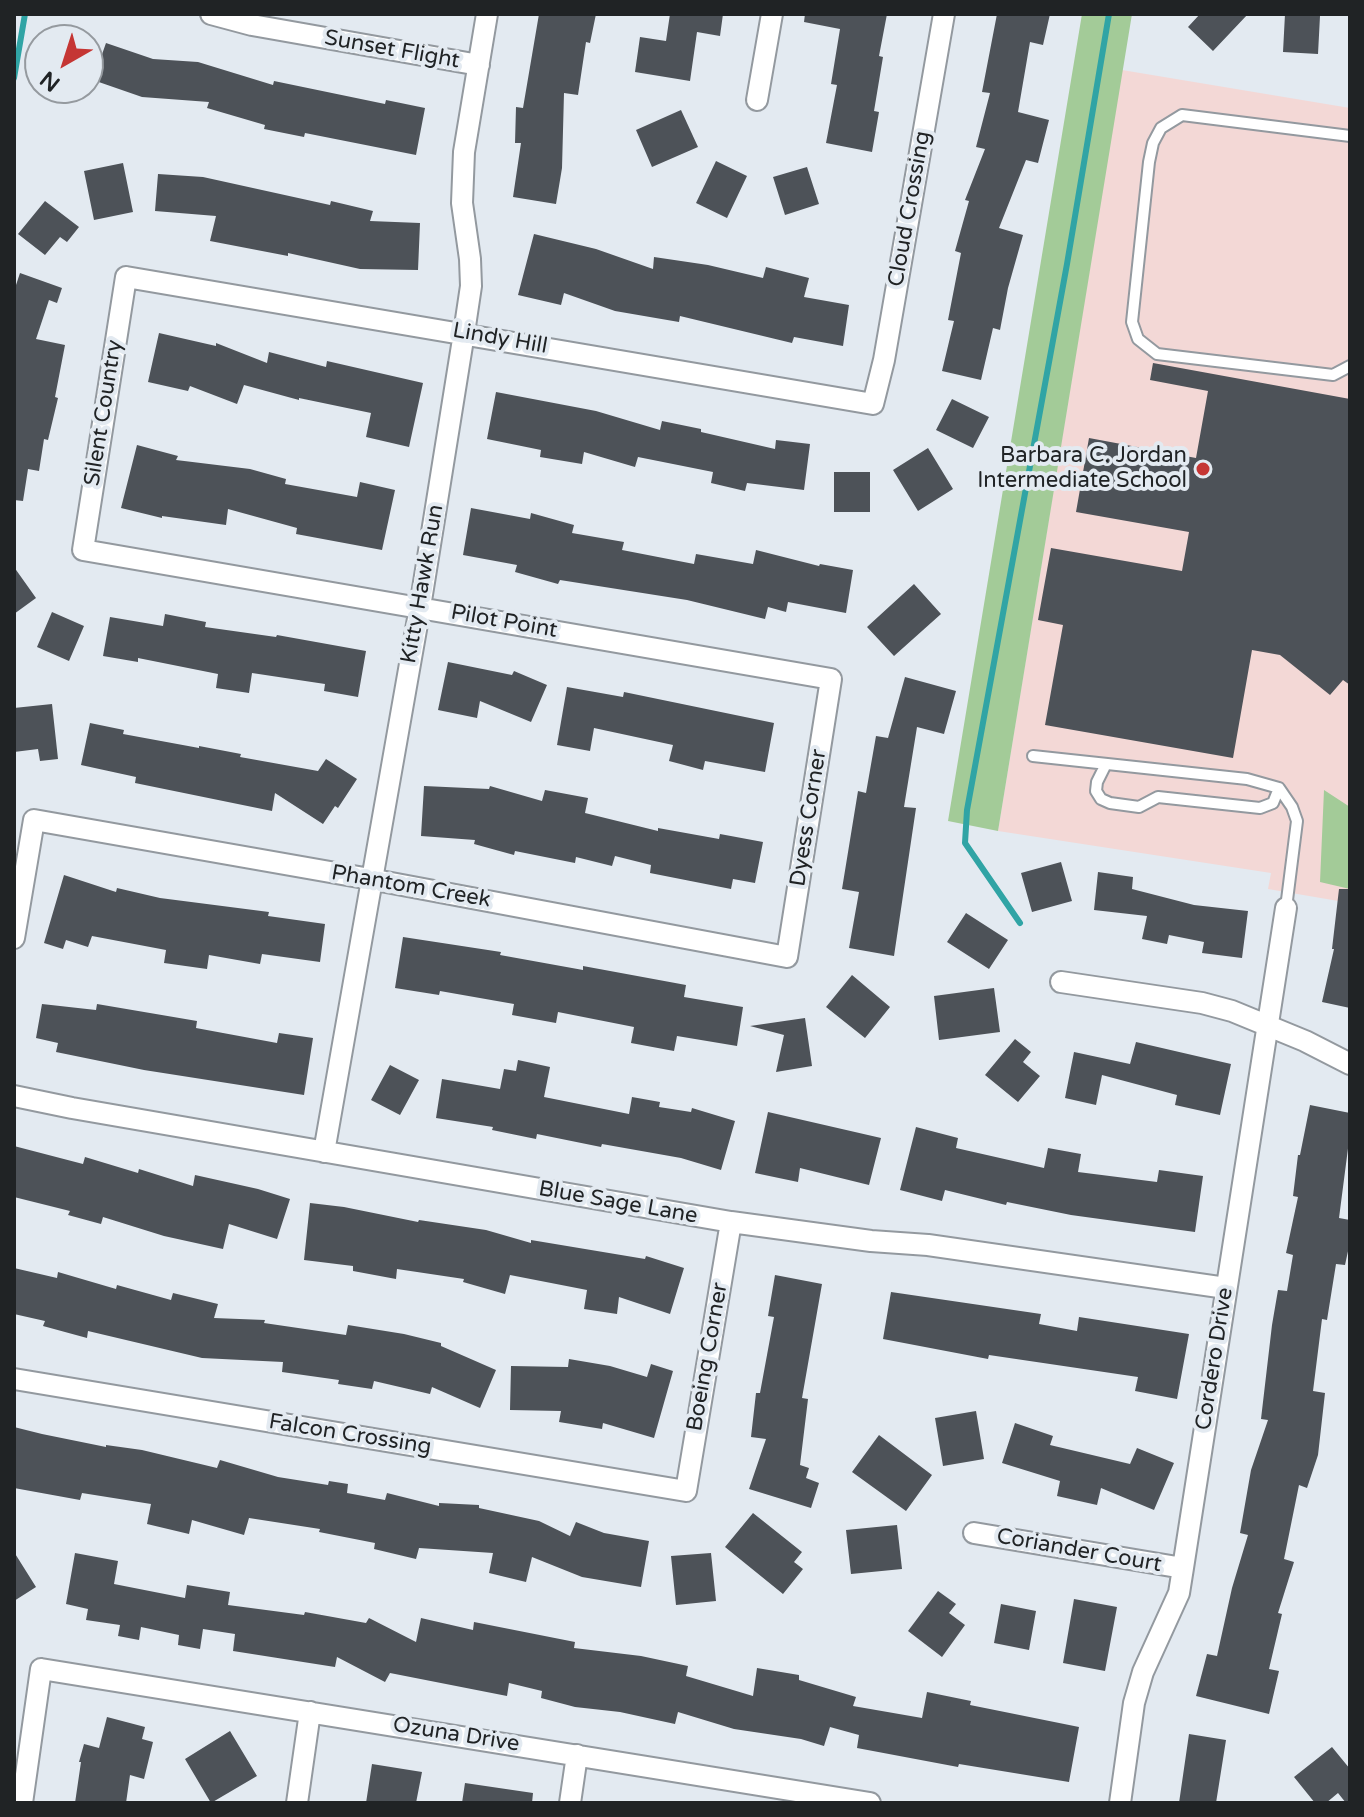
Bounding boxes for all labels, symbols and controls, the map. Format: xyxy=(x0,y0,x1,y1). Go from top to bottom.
north arrow xyxy=(24,24,104,104)
street label: Sunset Flight xyxy=(322,25,462,75)
text: N xyxy=(35,65,65,97)
street label: Cloud Crossing xyxy=(883,129,937,289)
street label: Lindy Hill xyxy=(451,318,549,360)
street label: Silent Country xyxy=(79,338,129,488)
place label: Barbara C. Jordan Intermediate School xyxy=(977,443,1187,494)
marker: Barbara C. Jordan Intermediate School xyxy=(1194,460,1212,478)
street label: Kitty Hawk Run xyxy=(396,503,450,665)
street label: Pilot Point xyxy=(449,600,559,644)
street label: Dyess Corner xyxy=(785,748,833,888)
street label: Phantom Creek xyxy=(329,860,493,914)
street label: Blue Sage Lane xyxy=(536,1176,700,1230)
street label: Boeing Corner xyxy=(682,1281,734,1433)
street label: Cordero Drive xyxy=(1191,1286,1239,1432)
street label: Falcon Crossing xyxy=(267,1409,433,1461)
street label: Coriander Court xyxy=(994,1524,1164,1578)
street label: Ozuna Drive xyxy=(391,1712,521,1758)

